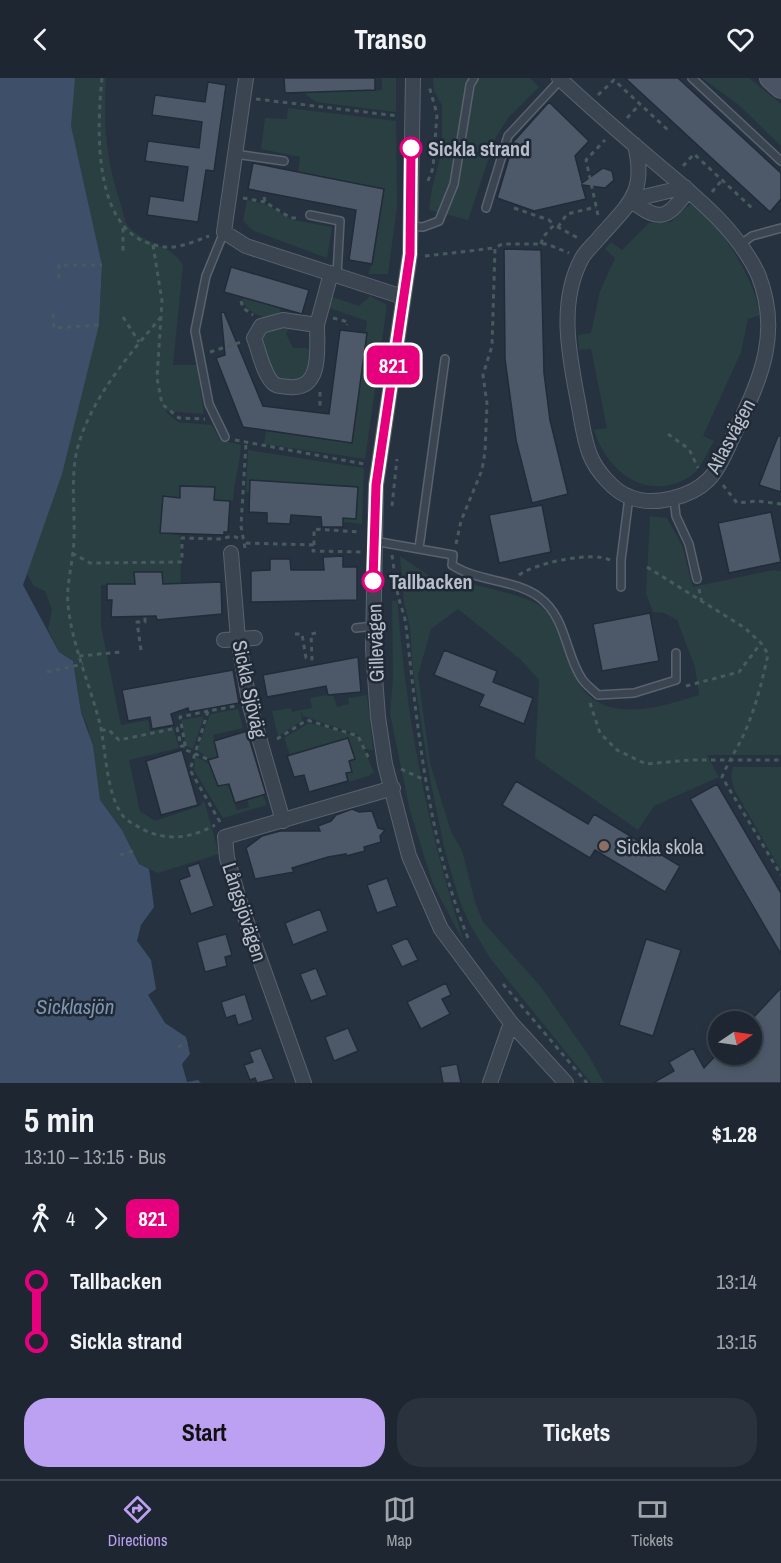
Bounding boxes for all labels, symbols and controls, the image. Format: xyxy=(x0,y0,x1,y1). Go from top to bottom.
text: Transo xyxy=(354,21,427,57)
icon: back xyxy=(24,23,57,56)
icon: heart xyxy=(724,23,757,56)
place label: Sickla strand xyxy=(428,135,530,162)
marker: Sickla strand xyxy=(400,137,422,159)
line badge: 821 xyxy=(358,346,428,384)
text: 821 xyxy=(379,351,407,380)
street label: Atlasvägen xyxy=(699,394,761,479)
place label: Tallbacken xyxy=(389,568,473,595)
marker: Tallbacken xyxy=(362,570,384,592)
street label: Gillevägen xyxy=(360,603,390,683)
street label: Sickla Sjöväg xyxy=(226,638,274,740)
place label: Sickla skola xyxy=(616,833,704,860)
marker: Sickla skola xyxy=(597,839,611,853)
street label: Långsjövägen xyxy=(216,859,274,965)
water label: Sicklasjön xyxy=(36,992,114,1021)
north arrow xyxy=(708,1011,762,1065)
map controls xyxy=(708,1011,762,1065)
text: 5 min xyxy=(24,1098,95,1142)
text: $1.28 xyxy=(712,1119,757,1149)
text: 13:10 – 13:15 · Bus xyxy=(24,1143,166,1170)
icon: walk xyxy=(24,1202,57,1235)
icon: forward xyxy=(84,1202,117,1235)
text: 821 xyxy=(138,1204,167,1233)
text: 4 xyxy=(66,1205,75,1232)
text: Tallbacken xyxy=(70,1266,162,1296)
text: 13:14 xyxy=(716,1268,757,1295)
text: Sickla strand xyxy=(70,1326,182,1356)
text: 13:15 xyxy=(716,1328,757,1355)
button: Start xyxy=(24,1398,385,1467)
button: Tickets xyxy=(397,1398,757,1467)
tab: Directions xyxy=(108,1493,167,1551)
tab: Map xyxy=(383,1493,416,1551)
tab: Tickets xyxy=(631,1493,673,1551)

